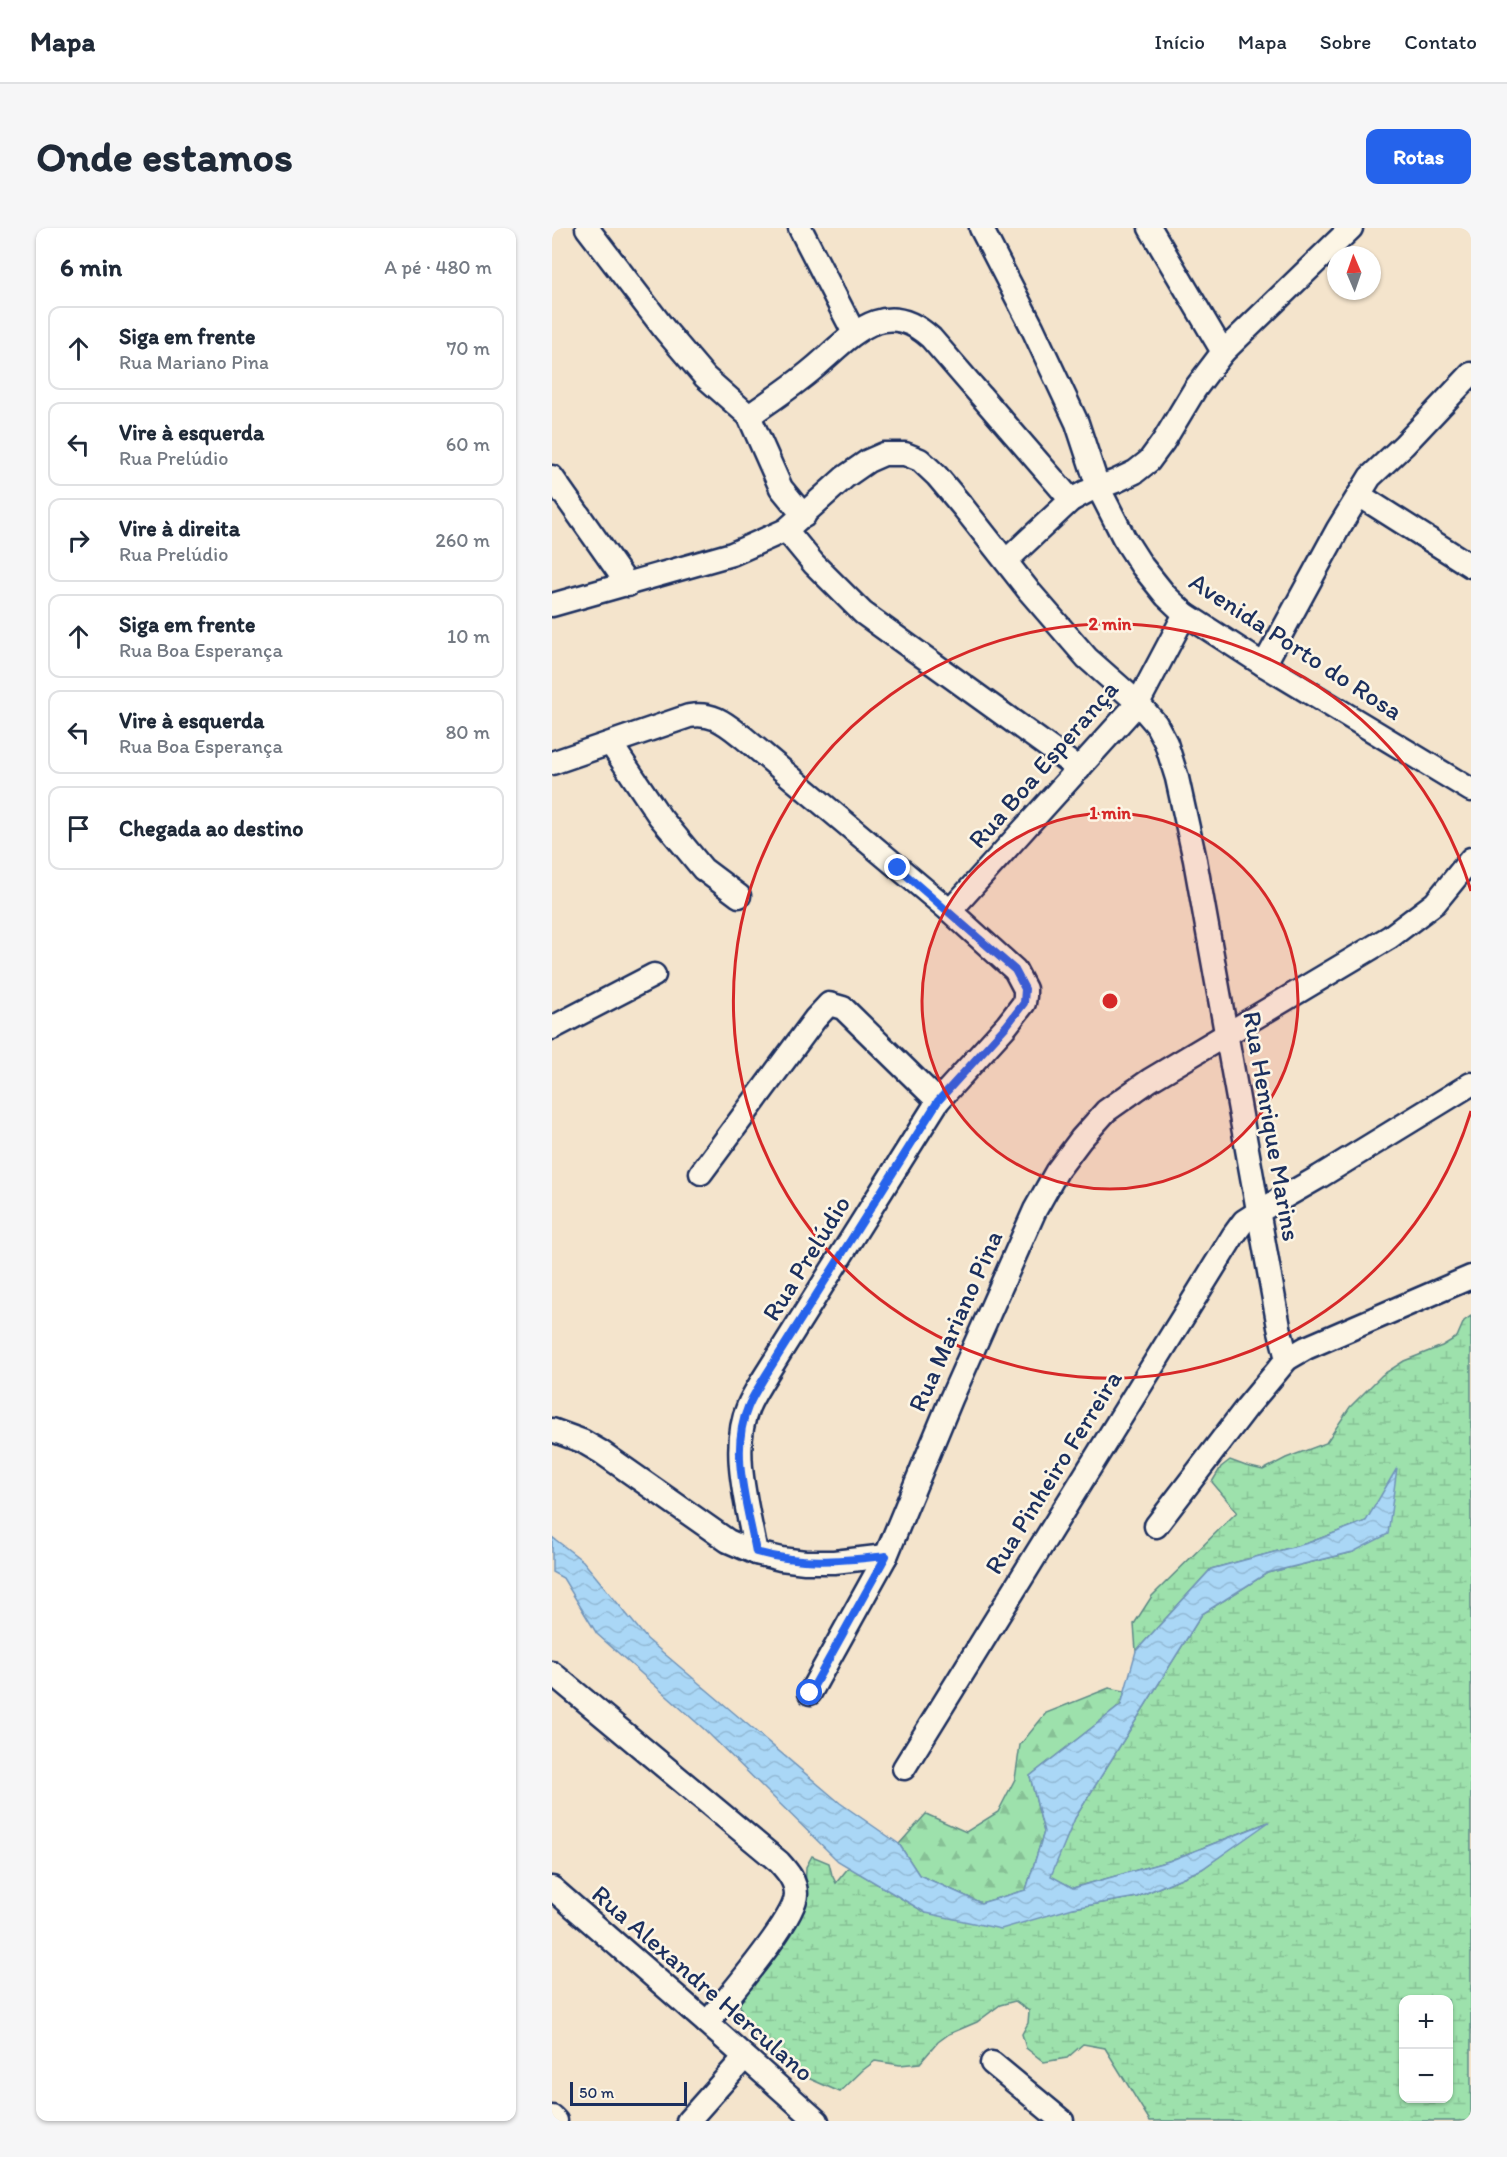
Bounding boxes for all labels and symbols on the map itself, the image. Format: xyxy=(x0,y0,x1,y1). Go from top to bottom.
north arrow xyxy=(1327,246,1381,300)
street label: Avenida Porto do Rosa xyxy=(1183,565,1409,727)
text: 2 min xyxy=(1089,613,1132,635)
street label: Rua Boa Esperança xyxy=(961,673,1125,855)
text: 1 min xyxy=(1089,802,1131,824)
route end xyxy=(884,854,910,880)
centre of rings xyxy=(1100,991,1120,1011)
street label: Rua Henrique Marins xyxy=(1236,1009,1308,1243)
street label: Rua Prelúdio xyxy=(755,1189,857,1327)
street label: Rua Mariano Pina xyxy=(901,1225,1009,1417)
street label: Rua Pinheiro Ferreira xyxy=(977,1364,1129,1580)
route start xyxy=(796,1679,822,1705)
street label: Rua Alexandre Herculano xyxy=(585,1878,821,2088)
scale bar xyxy=(570,2079,687,2106)

